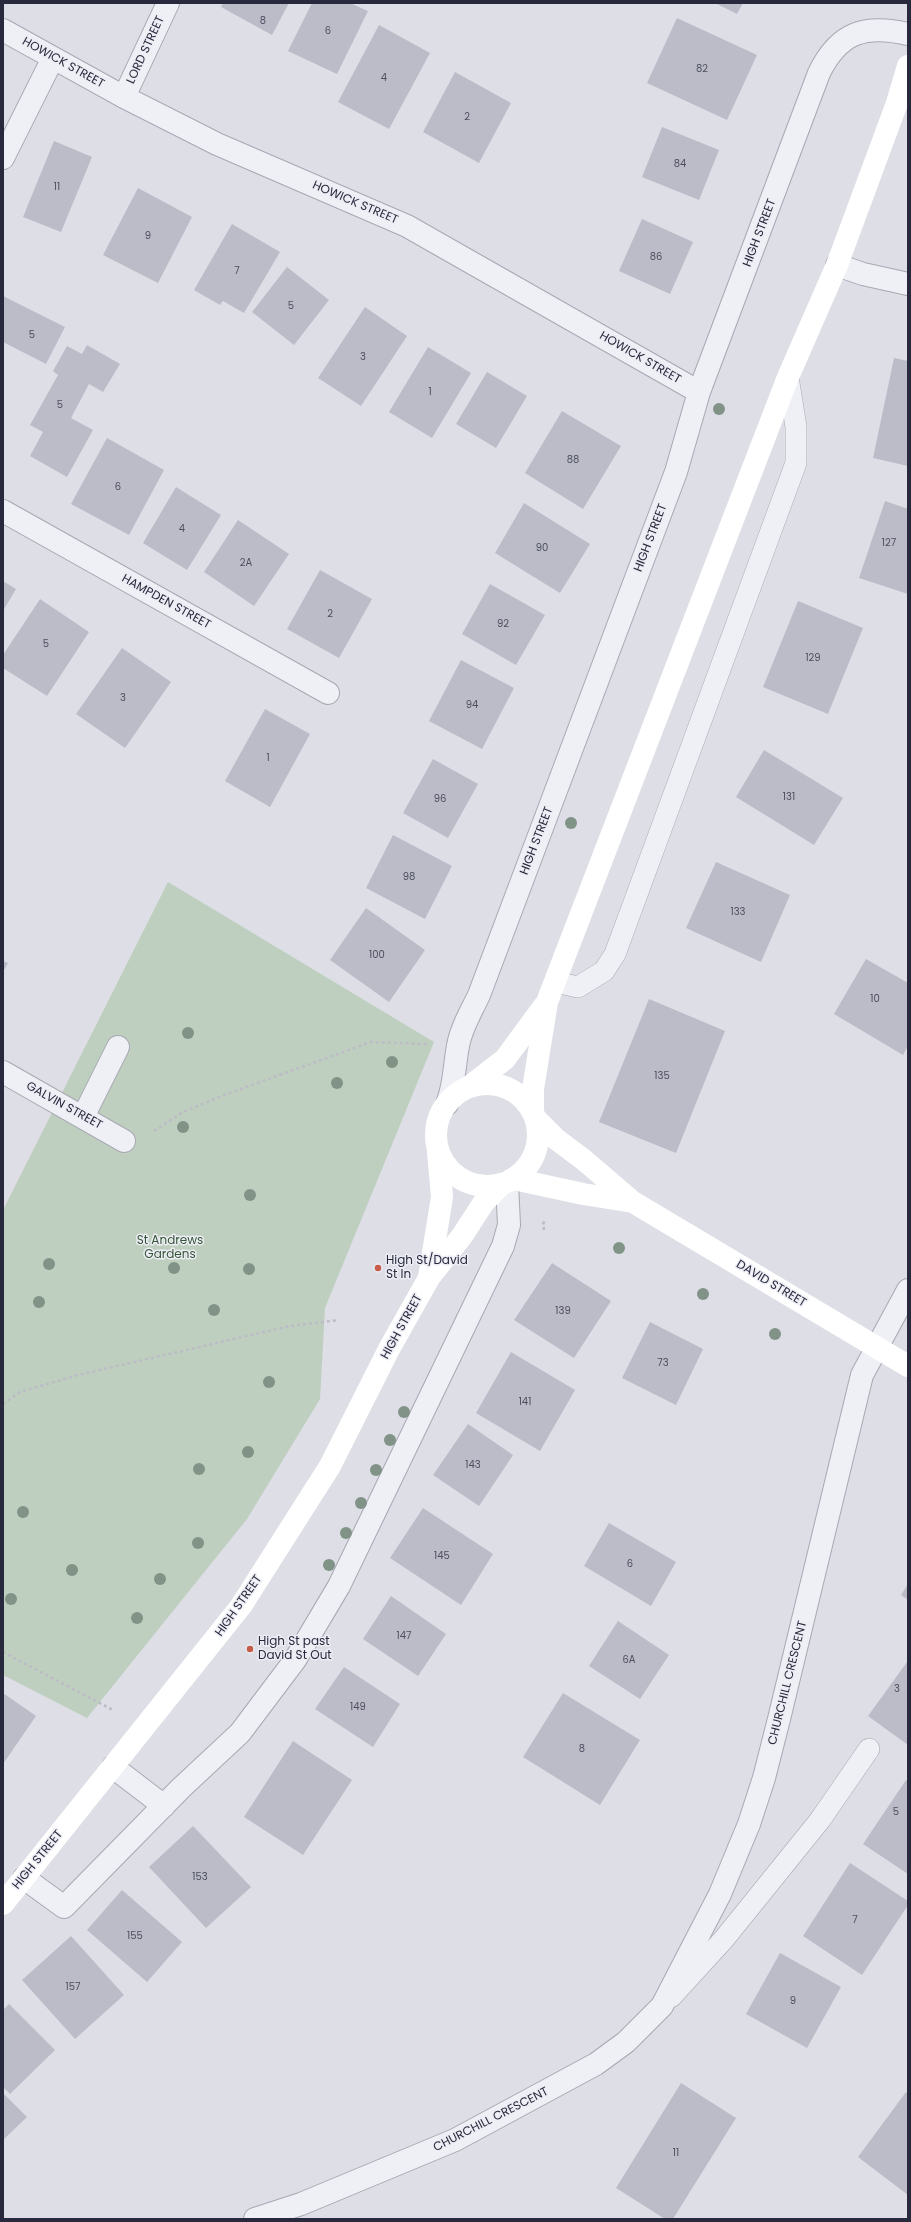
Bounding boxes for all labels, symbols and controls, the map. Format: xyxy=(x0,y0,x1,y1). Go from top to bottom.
street label: LORD STREET xyxy=(124,14,168,86)
house number: 8 xyxy=(260,15,266,27)
house number: 6 xyxy=(325,25,331,37)
street label: HOWICK STREET xyxy=(19,34,107,92)
house number: 82 xyxy=(696,63,708,75)
house number: 4 xyxy=(381,72,387,84)
house number: 2 xyxy=(464,111,470,123)
house number: 84 xyxy=(674,158,686,170)
street label: HOWICK STREET xyxy=(310,178,400,228)
house number: 11 xyxy=(54,181,60,193)
street label: HIGH STREET xyxy=(740,197,780,269)
house number: 9 xyxy=(145,230,151,242)
house number: 86 xyxy=(650,251,662,263)
house number: 7 xyxy=(234,265,240,277)
house number: 5 xyxy=(288,300,294,312)
house number: 5 xyxy=(29,329,35,341)
street label: HOWICK STREET xyxy=(597,329,683,387)
house number: 3 xyxy=(360,351,366,363)
house number: 1 xyxy=(428,386,432,398)
house number: 5 xyxy=(57,399,63,411)
house number: 88 xyxy=(567,454,579,466)
house number: 6 xyxy=(115,481,121,493)
street label: HIGH STREET xyxy=(631,502,671,574)
house number: 4 xyxy=(179,523,185,535)
house number: 127 xyxy=(882,537,896,549)
house number: 90 xyxy=(536,542,548,554)
house number: 2A xyxy=(240,557,252,569)
street label: HAMPDEN STREET xyxy=(119,572,213,632)
house number: 2 xyxy=(327,608,333,620)
house number: 92 xyxy=(497,618,509,630)
house number: 5 xyxy=(43,638,49,650)
house number: 129 xyxy=(805,652,821,664)
house number: 3 xyxy=(120,692,126,704)
house number: 94 xyxy=(466,699,478,711)
house number: 1 xyxy=(266,752,270,764)
house number: 131 xyxy=(783,791,795,803)
house number: 96 xyxy=(434,793,446,805)
street label: HIGH STREET xyxy=(517,805,557,877)
house number: 98 xyxy=(403,871,415,883)
house number: 133 xyxy=(731,906,745,918)
house number: 100 xyxy=(369,949,385,961)
house number: 10 xyxy=(870,993,880,1005)
house number: 135 xyxy=(654,1070,670,1082)
street label: GALVIN STREET xyxy=(23,1079,105,1133)
park label: St Andrews Gardens xyxy=(137,1234,203,1262)
place label: High St/David St In xyxy=(386,1254,468,1282)
street label: DAVID STREET xyxy=(733,1257,809,1311)
marker: High St/David St In xyxy=(373,1263,383,1273)
street label: HIGH STREET xyxy=(378,1292,426,1362)
house number: 139 xyxy=(555,1305,571,1317)
house number: 73 xyxy=(657,1357,669,1369)
house number: 141 xyxy=(519,1396,531,1408)
house number: 143 xyxy=(465,1459,481,1471)
house number: 145 xyxy=(434,1550,450,1562)
house number: 6 xyxy=(627,1558,633,1570)
street label: HIGH STREET xyxy=(213,1572,265,1640)
street label: CHURCHILL CRESCENT xyxy=(766,1620,810,1746)
house number: 147 xyxy=(397,1630,411,1642)
place label: High St past David St Out xyxy=(258,1635,332,1663)
marker: High St past David St Out xyxy=(245,1644,255,1654)
house number: 6A xyxy=(622,1654,636,1666)
house number: 3 xyxy=(894,1683,900,1695)
house number: 149 xyxy=(350,1701,366,1713)
house number: 8 xyxy=(579,1743,585,1755)
house number: 5 xyxy=(893,1806,899,1818)
street label: HIGH STREET xyxy=(10,1828,66,1892)
house number: 153 xyxy=(192,1871,208,1883)
house number: 7 xyxy=(852,1914,858,1926)
house number: 155 xyxy=(127,1930,143,1942)
house number: 157 xyxy=(66,1981,80,1993)
house number: 9 xyxy=(790,1995,796,2007)
street label: CHURCHILL CRESCENT xyxy=(431,2085,551,2155)
house number: 11 xyxy=(673,2147,679,2159)

